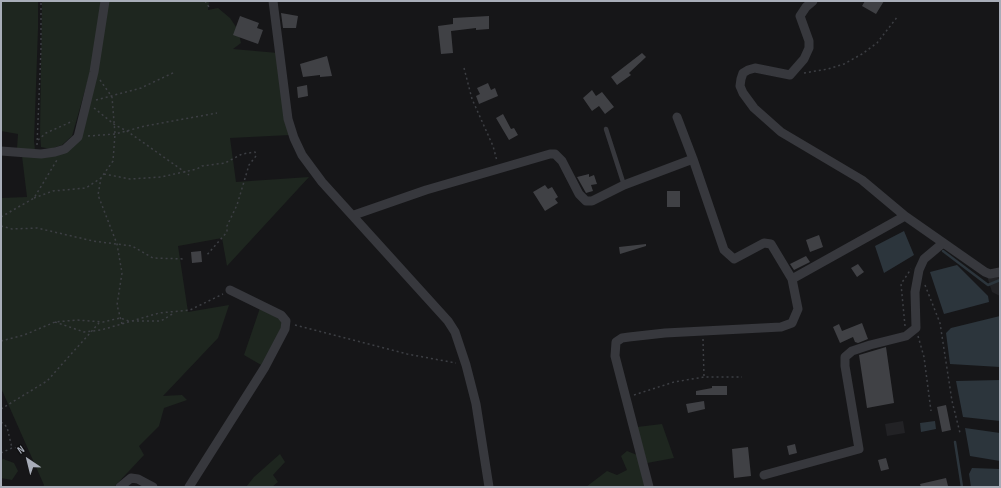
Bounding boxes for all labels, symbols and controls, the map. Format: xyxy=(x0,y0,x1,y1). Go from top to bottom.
north arrow xyxy=(8,440,48,480)
text: N xyxy=(15,443,27,457)

